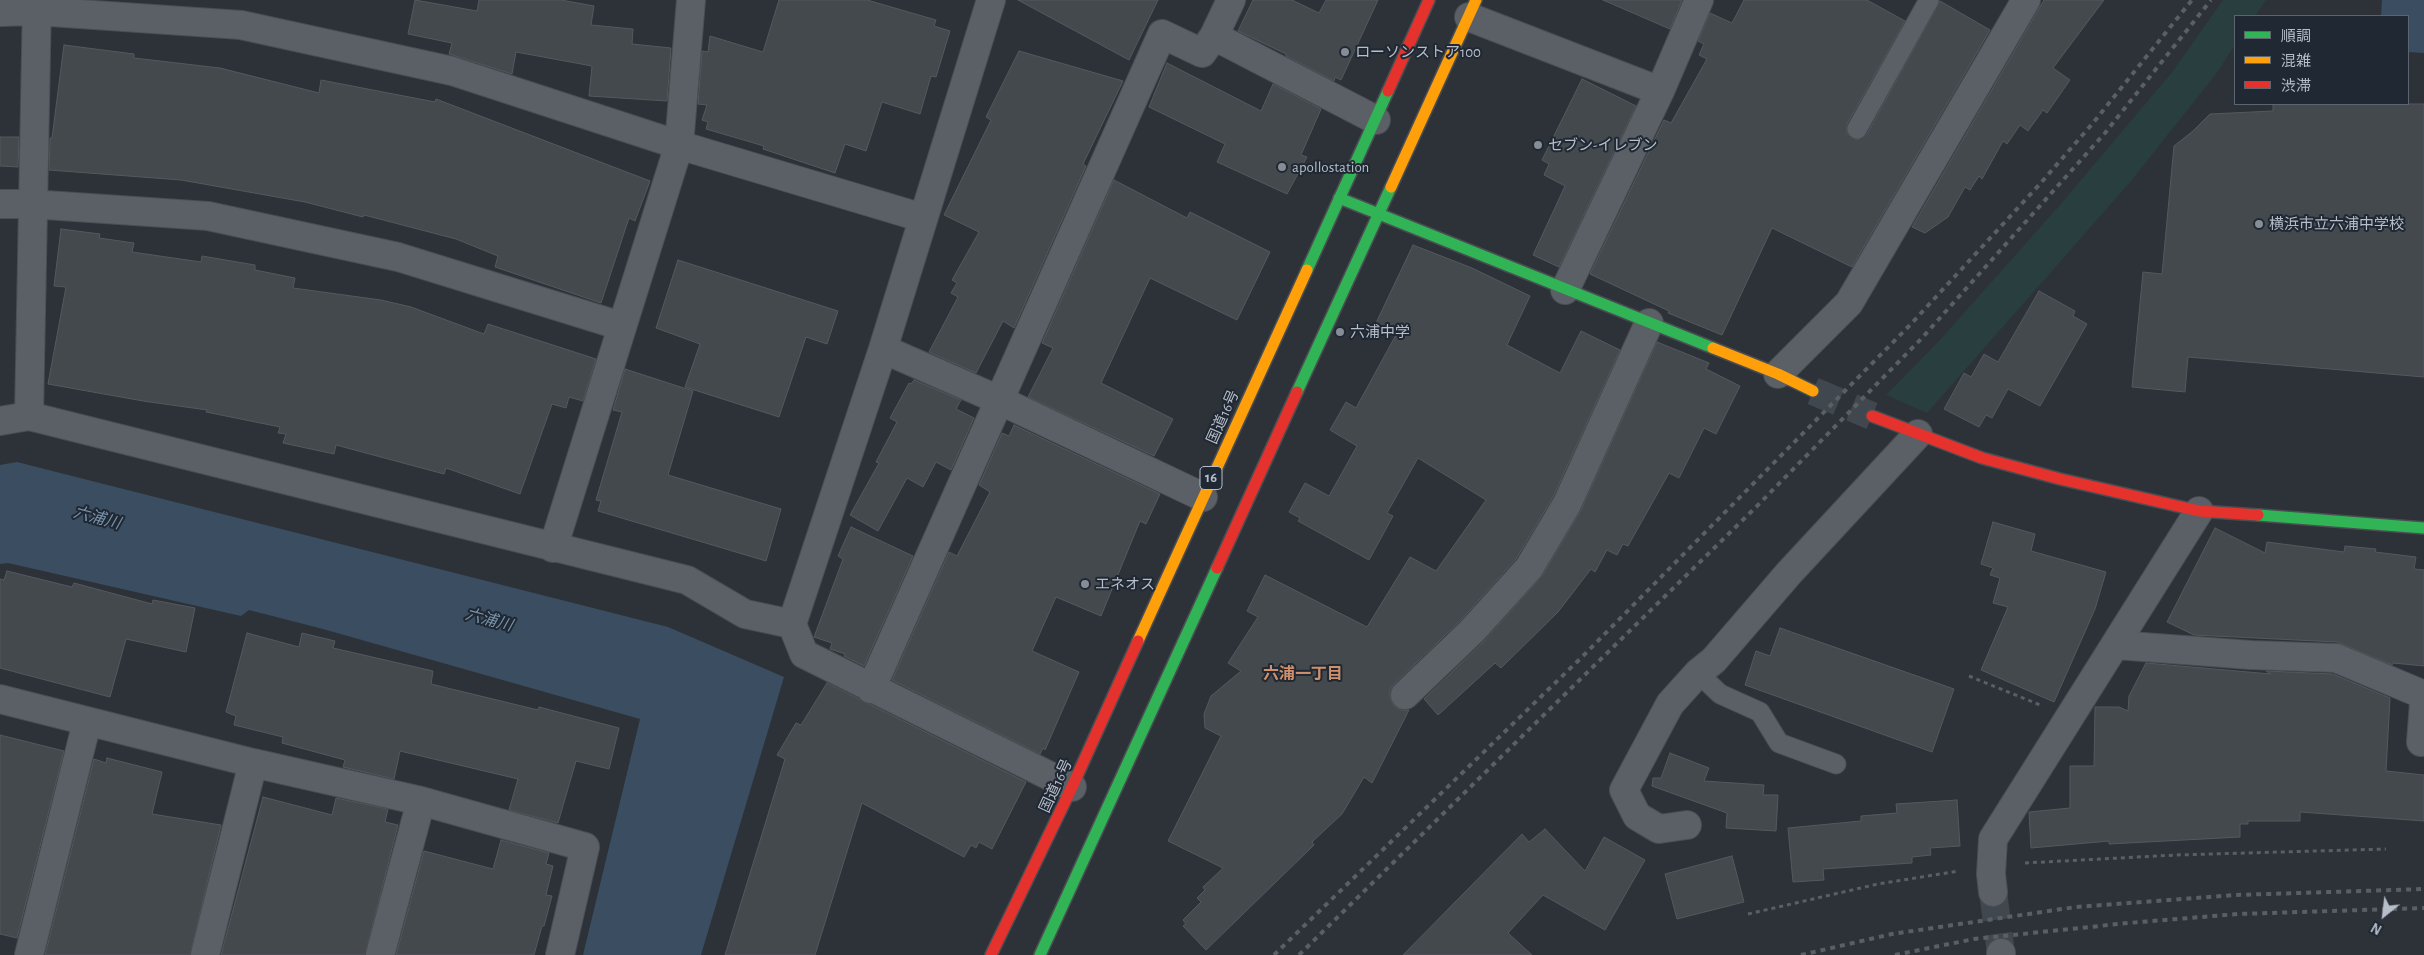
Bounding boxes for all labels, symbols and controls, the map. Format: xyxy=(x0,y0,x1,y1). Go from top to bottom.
legend xyxy=(2234,15,2409,105)
text: 順調 xyxy=(2281,29,2311,44)
place label: ローソンストア100 xyxy=(1355,43,1481,61)
marker: ローソンストア100 xyxy=(1339,46,1351,58)
text: 混雑 xyxy=(2281,54,2311,69)
text: 渋滞 xyxy=(2281,79,2311,94)
place label: セブン-イレブン xyxy=(1548,136,1658,154)
marker: セブン-イレブン xyxy=(1532,139,1544,151)
place label: apollostation xyxy=(1292,158,1369,176)
marker: apollostation xyxy=(1276,161,1288,173)
place label: 横浜市立六浦中学校 xyxy=(2269,215,2404,233)
marker: 横浜市立六浦中学校 xyxy=(2253,218,2265,230)
place label: 六浦中学 xyxy=(1350,323,1410,341)
marker: 六浦中学 xyxy=(1334,326,1346,338)
street label: 国道16号 xyxy=(1203,387,1243,447)
road number: 16 xyxy=(1200,466,1222,489)
water label: 六浦川 xyxy=(71,503,123,533)
place label: エネオス xyxy=(1095,575,1155,593)
marker: エネオス xyxy=(1079,578,1091,590)
water label: 六浦川 xyxy=(463,605,515,635)
district label: 六浦一丁目 xyxy=(1263,664,1343,684)
street label: 国道16号 xyxy=(1036,756,1076,816)
north arrow xyxy=(2359,890,2409,940)
text: N xyxy=(2369,920,2384,937)

